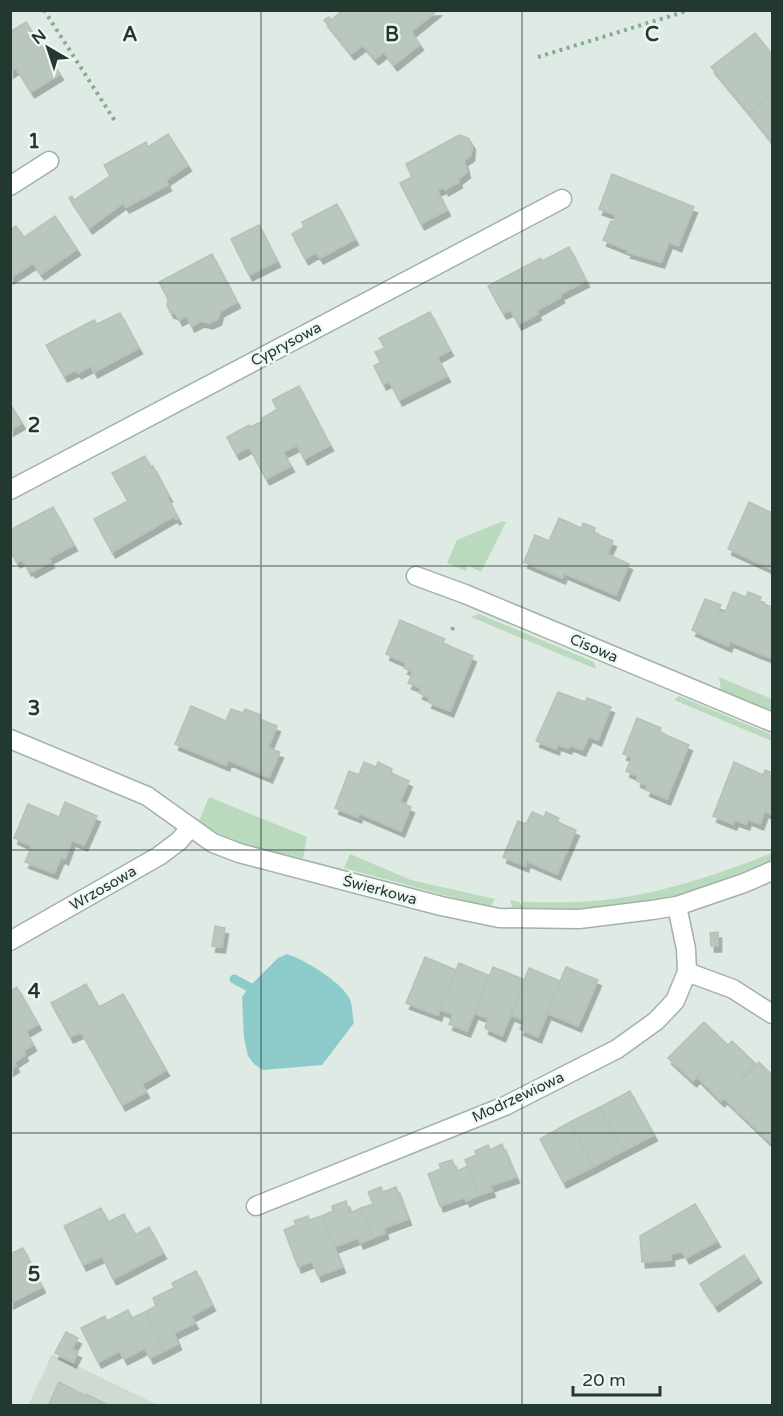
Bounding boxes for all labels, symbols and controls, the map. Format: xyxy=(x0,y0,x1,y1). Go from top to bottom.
north arrow xyxy=(18,18,78,78)
text: A xyxy=(123,23,138,47)
text: B xyxy=(385,23,399,47)
text: C xyxy=(645,23,659,47)
text: N xyxy=(28,25,50,49)
text: 1 xyxy=(28,130,40,154)
street label: Cyprysowa xyxy=(248,318,324,370)
text: 2 xyxy=(28,414,40,438)
street label: Cisowa xyxy=(567,630,621,666)
text: 3 xyxy=(28,697,40,721)
street label: Wrzosowa xyxy=(66,862,140,914)
street label: Świerkowa xyxy=(341,871,419,909)
text: 4 xyxy=(28,980,41,1004)
street label: Modrzewiowa xyxy=(469,1068,567,1126)
text: 5 xyxy=(28,1263,40,1287)
scale bar xyxy=(573,1359,660,1397)
text: 20 m xyxy=(582,1369,626,1391)

